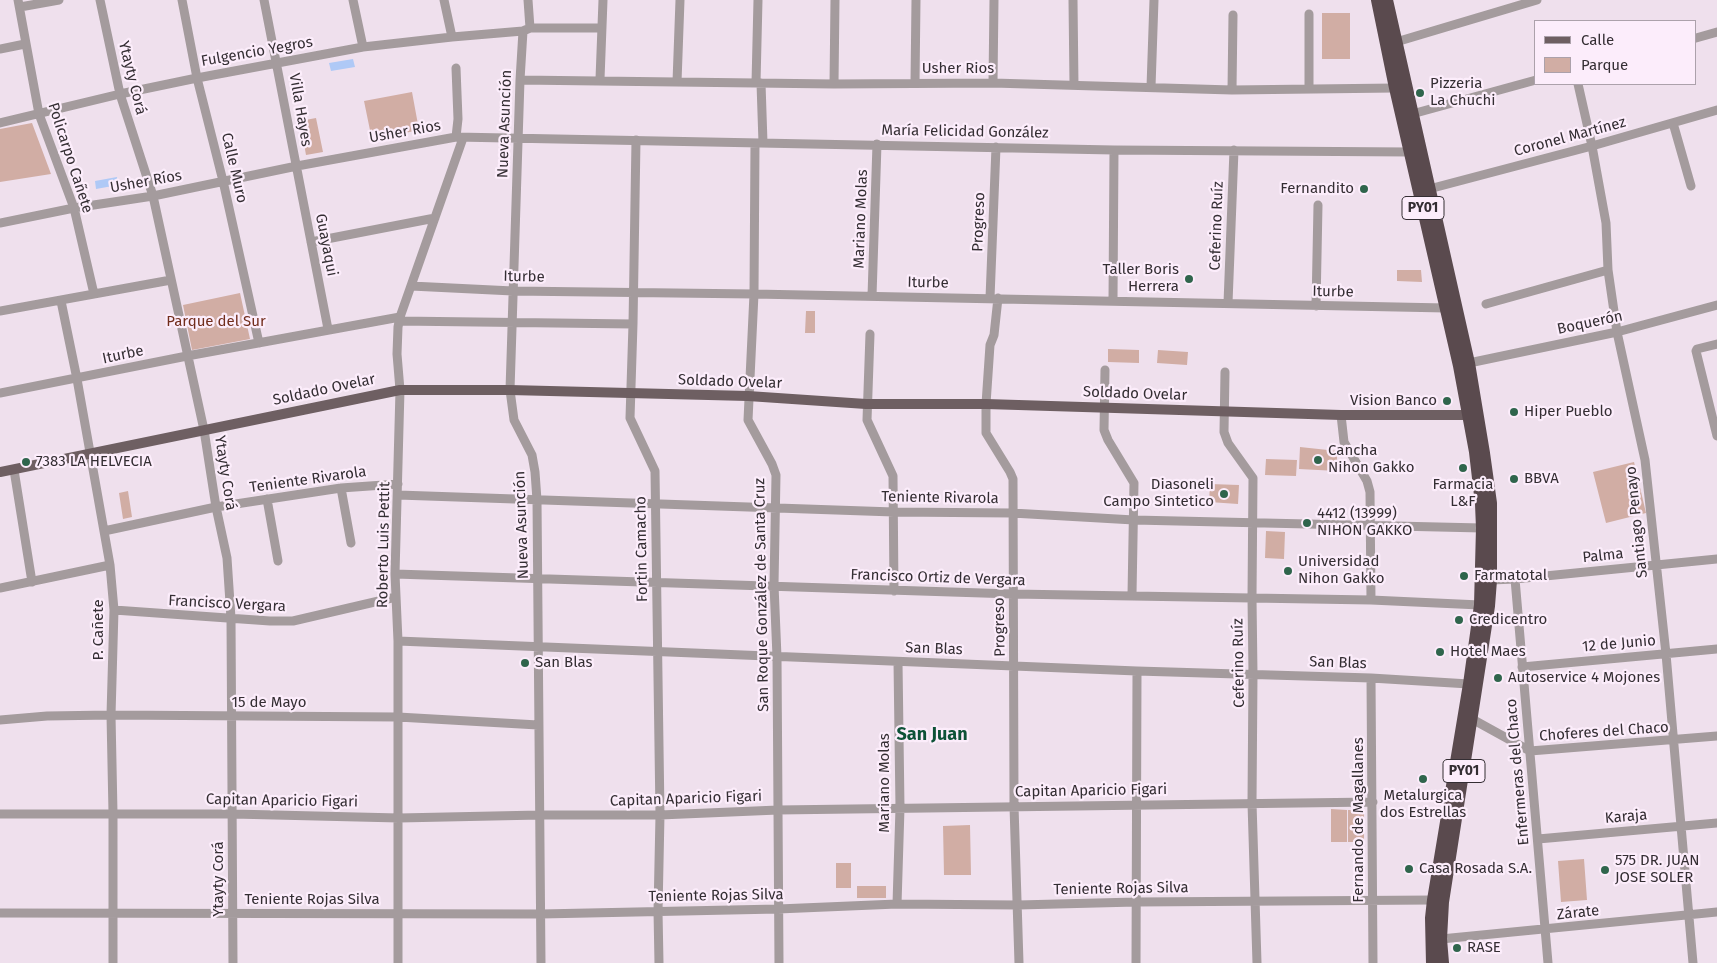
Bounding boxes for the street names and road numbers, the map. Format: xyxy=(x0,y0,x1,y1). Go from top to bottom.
street label: Fulgencio Yegros xyxy=(200,33,314,71)
street label: Ytayty Corá xyxy=(114,39,150,117)
street label: Usher Rios xyxy=(922,60,994,78)
street label: Nueva Asunción xyxy=(494,70,516,178)
street label: Villa Hayes xyxy=(285,72,315,148)
street label: Policarpo Cañete xyxy=(44,101,96,215)
street label: Coronel Martínez xyxy=(1512,113,1628,161)
street label: Usher Rios xyxy=(368,117,442,147)
street label: María Felicidad González xyxy=(881,122,1049,142)
street label: Calle Muro xyxy=(217,131,251,205)
street label: Usher Ríos xyxy=(109,167,183,197)
street label: Mariano Molas xyxy=(850,169,872,269)
street label: Ceferino Ruíz xyxy=(1206,181,1228,271)
street label: Progreso xyxy=(969,192,989,252)
road number: PY01 xyxy=(1402,197,1444,220)
street label: Guayaqui xyxy=(311,212,341,278)
street label: Iturbe xyxy=(503,268,545,286)
street label: Iturbe xyxy=(907,274,949,292)
street label: Iturbe xyxy=(1312,283,1354,301)
street label: Boquerón xyxy=(1556,307,1624,339)
street label: Iturbe xyxy=(101,342,145,368)
street label: Soldado Ovelar xyxy=(271,370,377,410)
street label: Soldado Ovelar xyxy=(678,371,782,393)
street label: Soldado Ovelar xyxy=(1083,383,1187,405)
street label: Ytayty Corá xyxy=(210,434,240,512)
street label: Teniente Rivarola xyxy=(249,463,367,497)
street label: Santiago Penayo xyxy=(1622,465,1652,579)
street label: Nueva Asunción xyxy=(511,471,533,579)
street label: San Roque González de Santa Cruz xyxy=(751,478,773,712)
street label: Roberto Luis Pettit xyxy=(374,482,394,608)
street label: Teniente Rivarola xyxy=(881,488,999,508)
street label: Fortin Camacho xyxy=(632,496,652,602)
street label: Palma xyxy=(1582,545,1624,567)
street label: Francisco Ortiz de Vergara xyxy=(850,566,1026,590)
street label: Francisco Vergara xyxy=(168,592,286,616)
street label: Progreso xyxy=(990,597,1010,657)
street label: P. Cañete xyxy=(90,599,108,661)
street label: Ceferino Ruíz xyxy=(1229,618,1249,708)
street label: 12 de Junio xyxy=(1581,632,1657,656)
street label: San Blas xyxy=(905,639,963,659)
street label: San Blas xyxy=(1309,653,1367,673)
street label: 15 de Mayo xyxy=(232,694,306,712)
street label: Enfermeras del Chaco xyxy=(1503,698,1533,846)
street label: Choferes del Chaco xyxy=(1539,718,1669,746)
street label: Mariano Molas xyxy=(876,733,894,833)
street label: Fernando de Magallanes xyxy=(1350,737,1368,903)
road number: PY01 xyxy=(1443,759,1485,782)
street label: Capitan Aparicio Figari xyxy=(1015,781,1167,801)
street label: Capitan Aparicio Figari xyxy=(610,787,762,811)
street label: Capitan Aparicio Figari xyxy=(206,791,358,811)
street label: Karaja xyxy=(1604,806,1648,828)
street label: Ytayty Corá xyxy=(210,841,228,917)
street label: Teniente Rojas Silva xyxy=(1053,879,1189,899)
street label: Teniente Rojas Silva xyxy=(648,886,784,906)
street label: Teniente Rojas Silva xyxy=(244,891,380,909)
street label: Zárate xyxy=(1556,902,1600,924)

